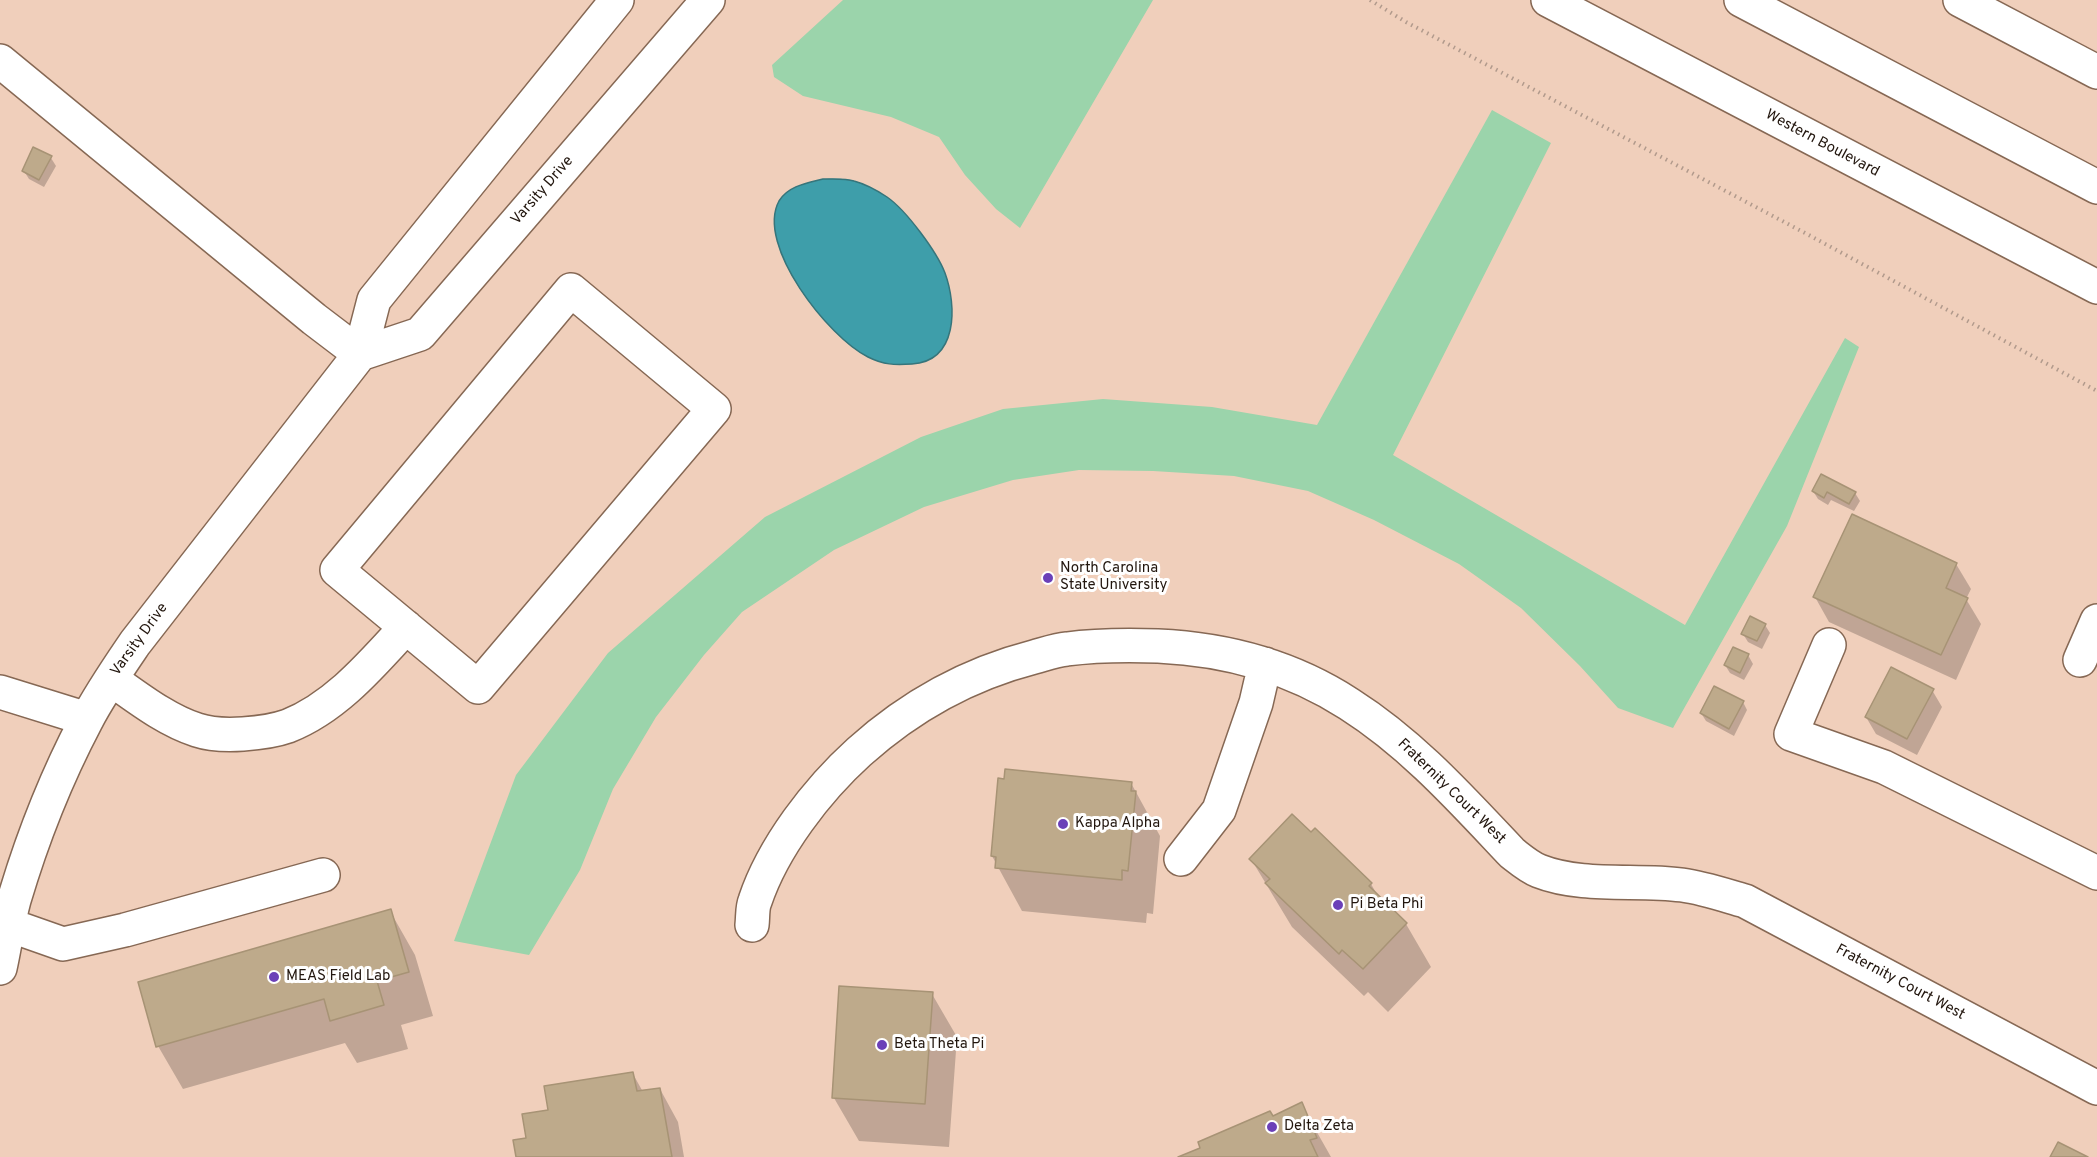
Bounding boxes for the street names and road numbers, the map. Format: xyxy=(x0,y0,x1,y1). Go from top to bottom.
street label: Western Boulevard xyxy=(1762,106,1882,182)
street label: Varsity Drive xyxy=(508,153,578,229)
street label: Varsity Drive xyxy=(108,600,172,680)
street label: Fraternity Court West xyxy=(1393,736,1509,848)
street label: Fraternity Court West xyxy=(1832,941,1968,1025)

